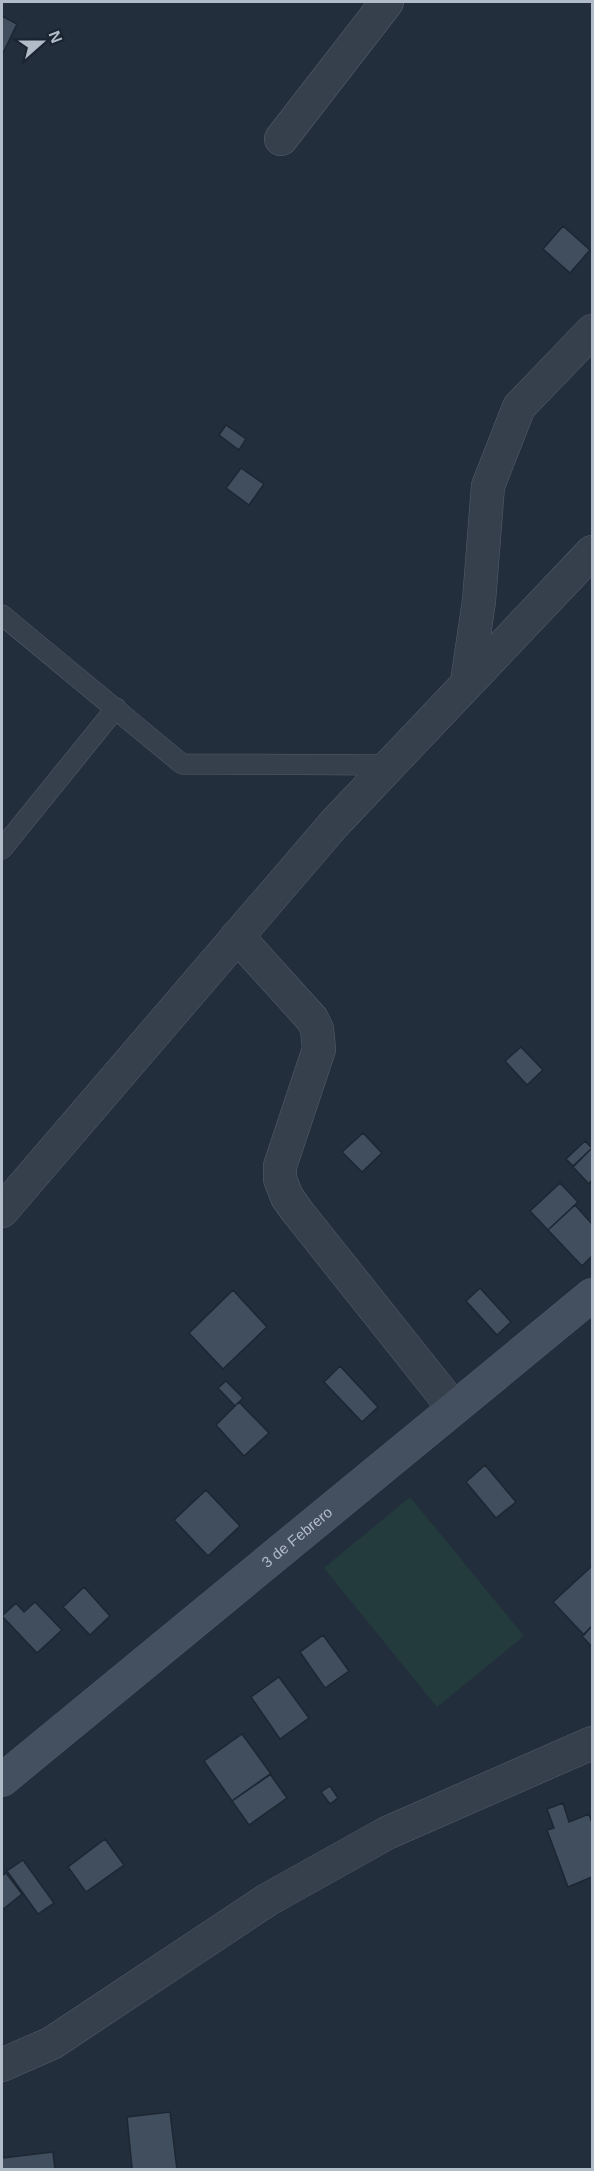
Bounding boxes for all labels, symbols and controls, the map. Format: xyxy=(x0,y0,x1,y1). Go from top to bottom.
north arrow xyxy=(12,12,72,72)
text: N xyxy=(46,28,66,45)
street label: 3 de Febrero xyxy=(258,1503,335,1571)

